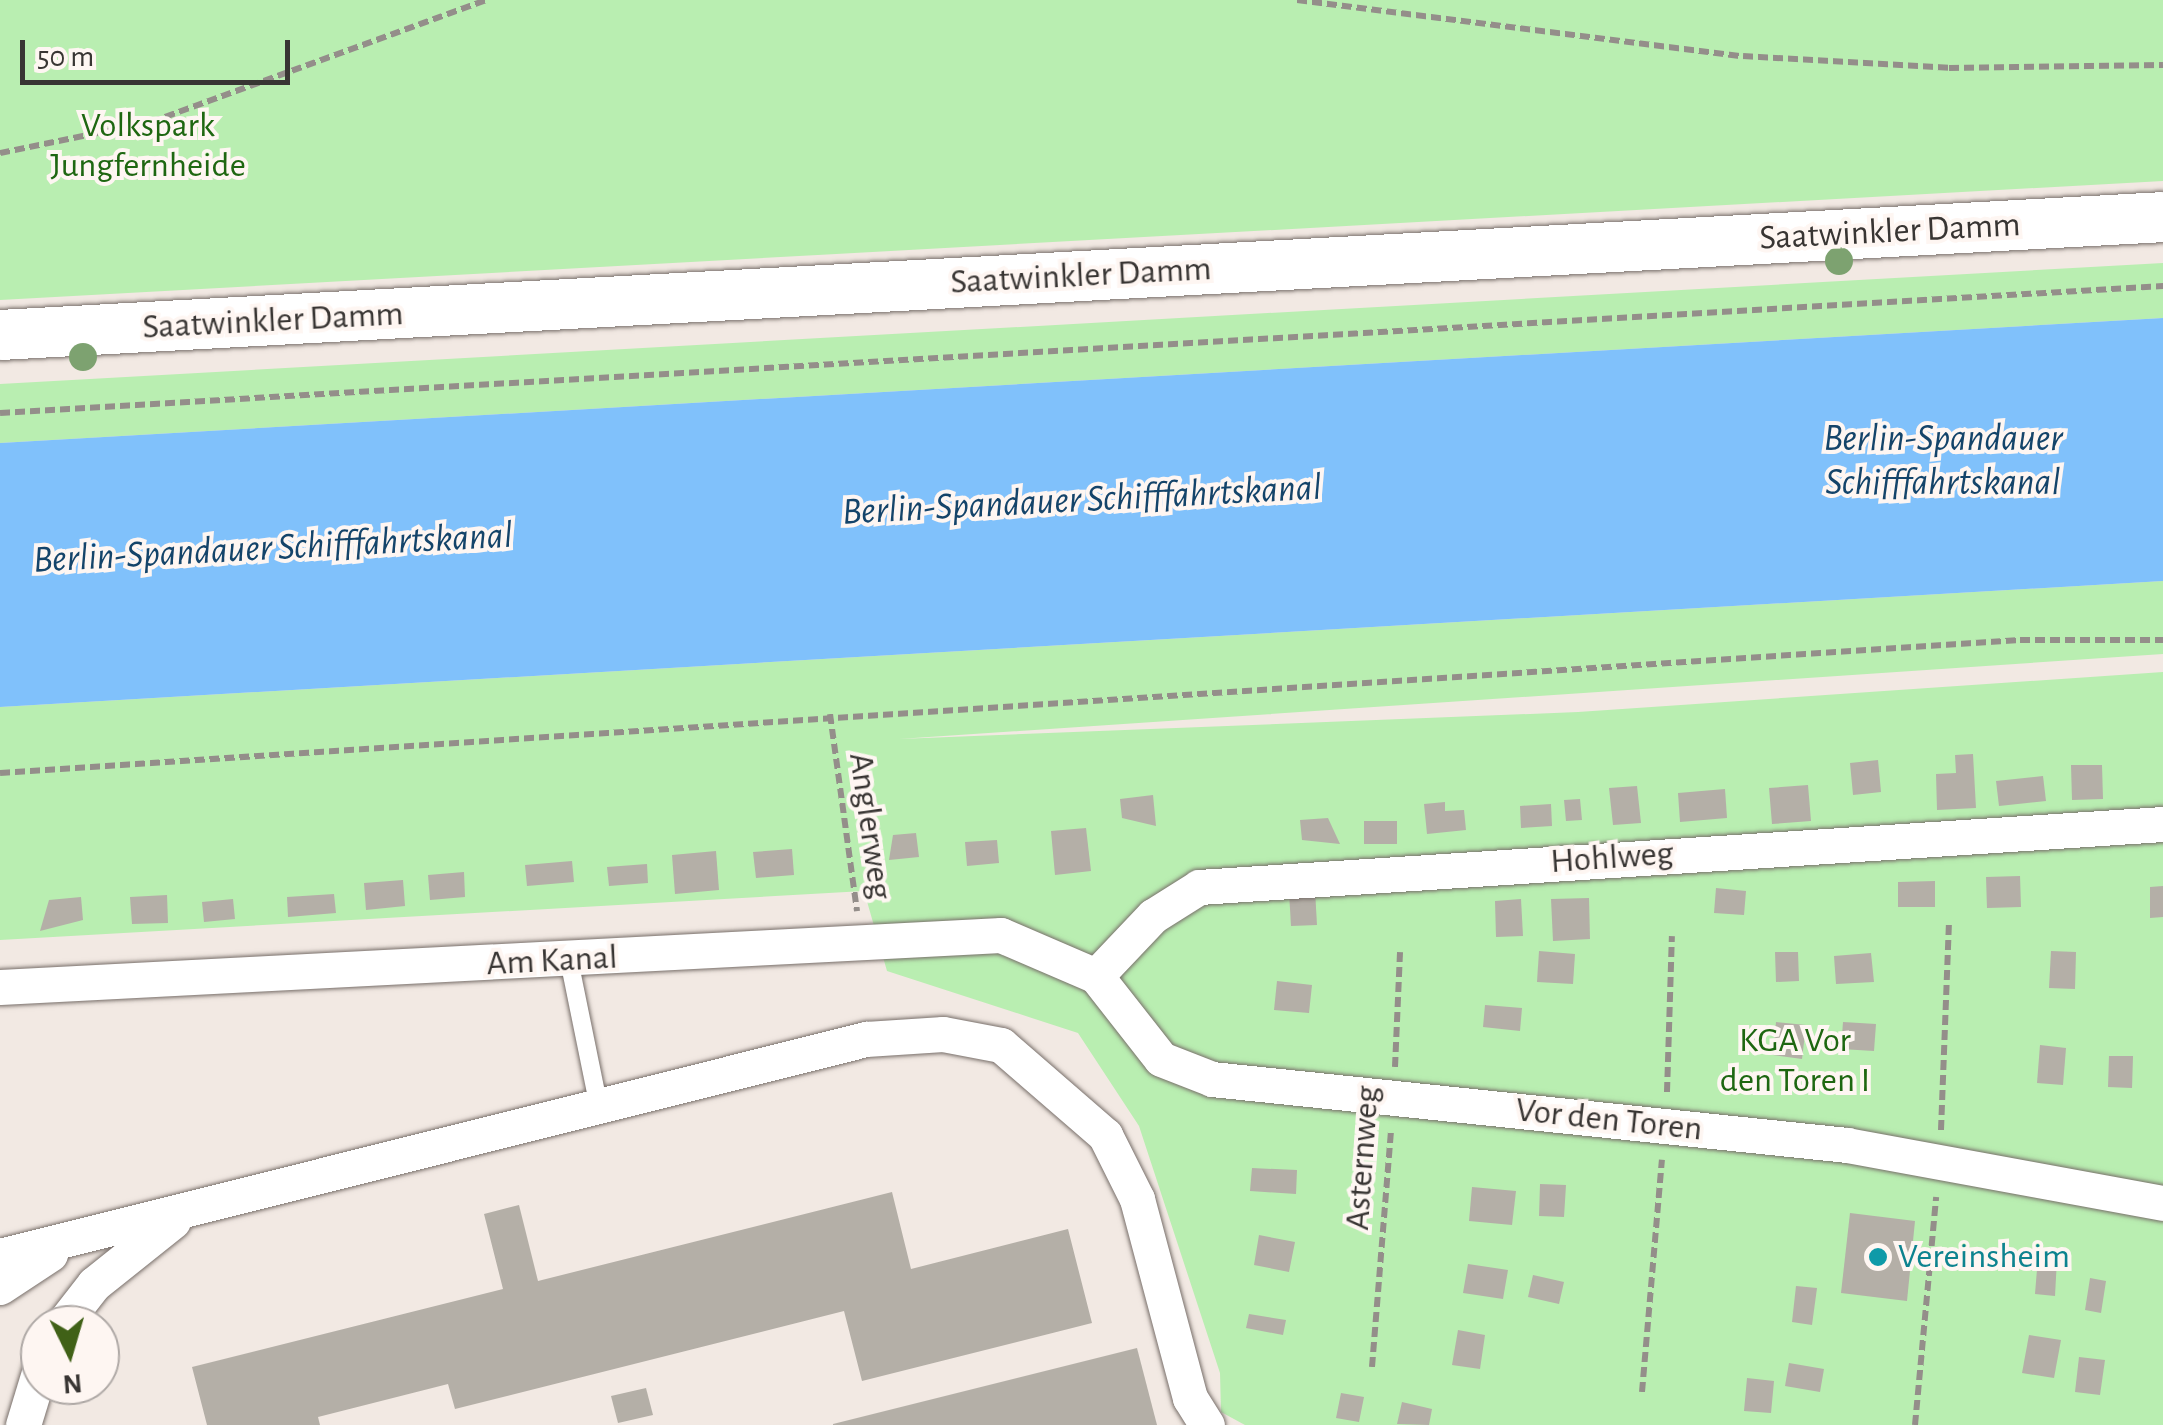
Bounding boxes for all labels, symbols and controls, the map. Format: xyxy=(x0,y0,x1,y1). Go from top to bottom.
scale bar xyxy=(25,20,295,82)
text: 50 m xyxy=(37,42,94,72)
park label: Volkspark Jungfernheide xyxy=(50,105,246,187)
street label: Saatwinkler Damm xyxy=(1758,204,2022,260)
street label: Saatwinkler Damm xyxy=(949,248,1213,304)
street label: Saatwinkler Damm xyxy=(141,293,405,349)
water label: Berlin-Spandauer Schifffahrtskanal xyxy=(1823,417,2063,506)
water label: Berlin-Spandauer Schifffahrtskanal xyxy=(841,466,1323,536)
water label: Berlin-Spandauer Schifffahrtskanal xyxy=(32,514,514,584)
street label: Anglerweg xyxy=(839,750,901,902)
street label: Hohlweg xyxy=(1549,833,1675,883)
street label: Am Kanal xyxy=(485,937,619,985)
park label: KGA Vor den Toren I xyxy=(1720,1020,1870,1102)
street label: Asternweg xyxy=(1337,1084,1389,1232)
street label: Vor den Toren xyxy=(1514,1089,1704,1151)
place label: Vereinsheim xyxy=(1898,1236,2070,1278)
marker: Vereinsheim xyxy=(1867,1246,1889,1268)
north arrow xyxy=(20,1305,120,1405)
text: N xyxy=(62,1368,83,1398)

